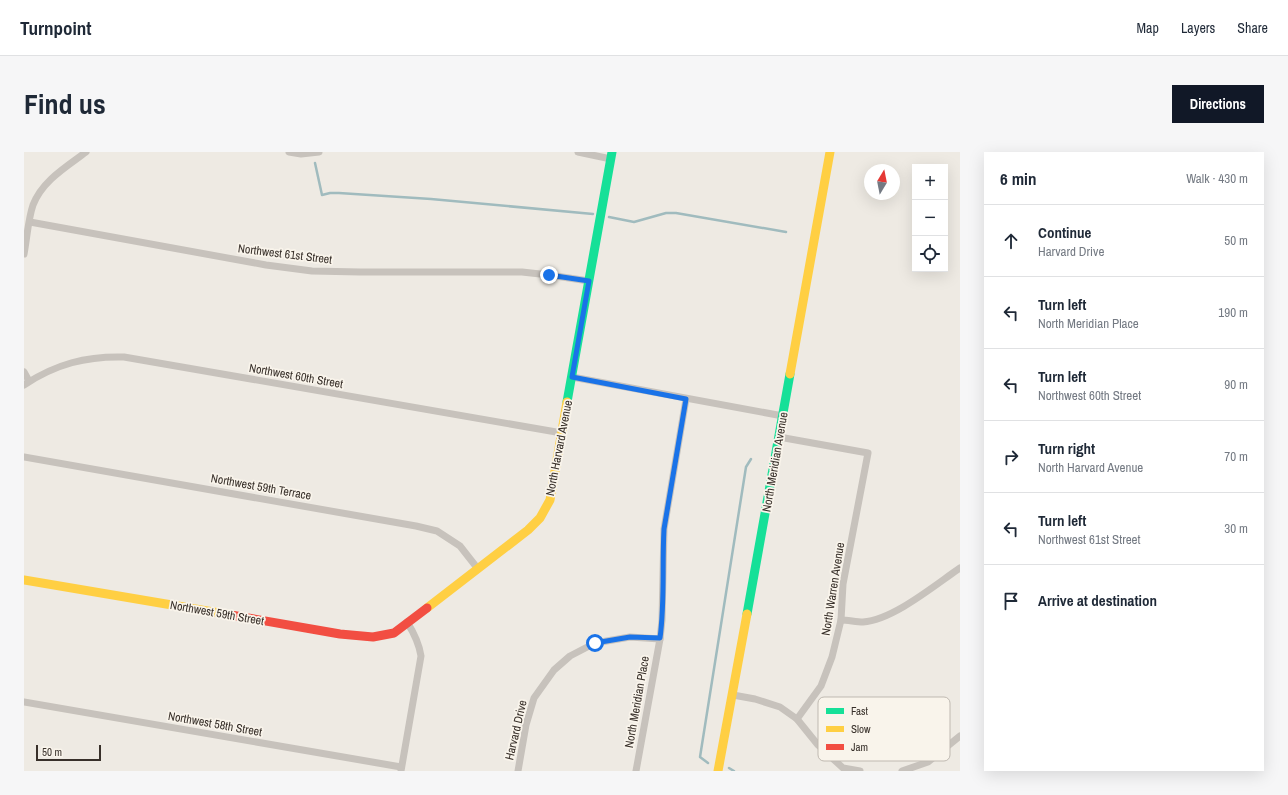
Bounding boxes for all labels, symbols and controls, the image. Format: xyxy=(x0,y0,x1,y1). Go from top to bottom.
text: Turnpoint xyxy=(20,15,92,41)
text: Map xyxy=(1137,19,1159,37)
text: Layers xyxy=(1181,19,1215,37)
text: Share xyxy=(1237,19,1268,37)
text: Find us xyxy=(24,85,106,123)
button: Directions xyxy=(1172,85,1264,123)
north arrow xyxy=(864,164,900,200)
map controls xyxy=(912,164,948,272)
button: + xyxy=(912,164,948,200)
text: 6 min xyxy=(1000,167,1036,190)
text: Walk · 430 m xyxy=(1186,170,1248,187)
button: − xyxy=(912,200,948,236)
text: Continue xyxy=(1038,222,1091,243)
icon: ahead xyxy=(1000,230,1022,252)
text: 50 m xyxy=(1224,232,1248,249)
button: locate xyxy=(912,236,948,272)
street label: Northwest 61st Street xyxy=(237,240,333,268)
text: Harvard Drive xyxy=(1038,243,1104,260)
route end xyxy=(540,266,558,284)
text: Turn left xyxy=(1038,294,1086,315)
icon: left xyxy=(1000,302,1022,324)
text: 190 m xyxy=(1218,304,1248,321)
text: North Meridian Place xyxy=(1038,315,1139,332)
street label: Northwest 60th Street xyxy=(248,360,345,392)
text: Turn left xyxy=(1038,366,1086,387)
icon: left xyxy=(1000,374,1022,396)
text: 90 m xyxy=(1224,376,1248,393)
text: Northwest 60th Street xyxy=(1038,387,1141,404)
street label: North Harvard Avenue xyxy=(542,399,576,497)
street label: North Meridian Avenue xyxy=(758,411,792,513)
text: Turn right xyxy=(1038,438,1095,459)
icon: right xyxy=(1000,446,1022,468)
text: 70 m xyxy=(1224,448,1248,465)
text: North Harvard Avenue xyxy=(1038,459,1143,476)
street label: Northwest 59th Terrace xyxy=(210,470,312,504)
text: Turn left xyxy=(1038,510,1086,531)
icon: left xyxy=(1000,518,1022,540)
text: 30 m xyxy=(1224,520,1248,537)
text: Northwest 61st Street xyxy=(1038,531,1141,548)
street label: North Warren Avenue xyxy=(818,541,848,637)
icon: arrive xyxy=(1000,590,1022,612)
text: Arrive at destination xyxy=(1038,590,1157,611)
street label: Northwest 59th Street xyxy=(169,597,266,629)
route start xyxy=(586,634,604,652)
street label: North Meridian Place xyxy=(621,655,653,749)
legend xyxy=(818,697,950,761)
street label: Harvard Drive xyxy=(501,698,531,762)
text: Fast xyxy=(851,704,869,718)
street label: Northwest 58th Street xyxy=(167,708,264,740)
text: Slow xyxy=(851,722,871,736)
text: Jam xyxy=(851,740,868,754)
scale bar xyxy=(36,743,101,762)
text: 50 m xyxy=(42,745,62,759)

